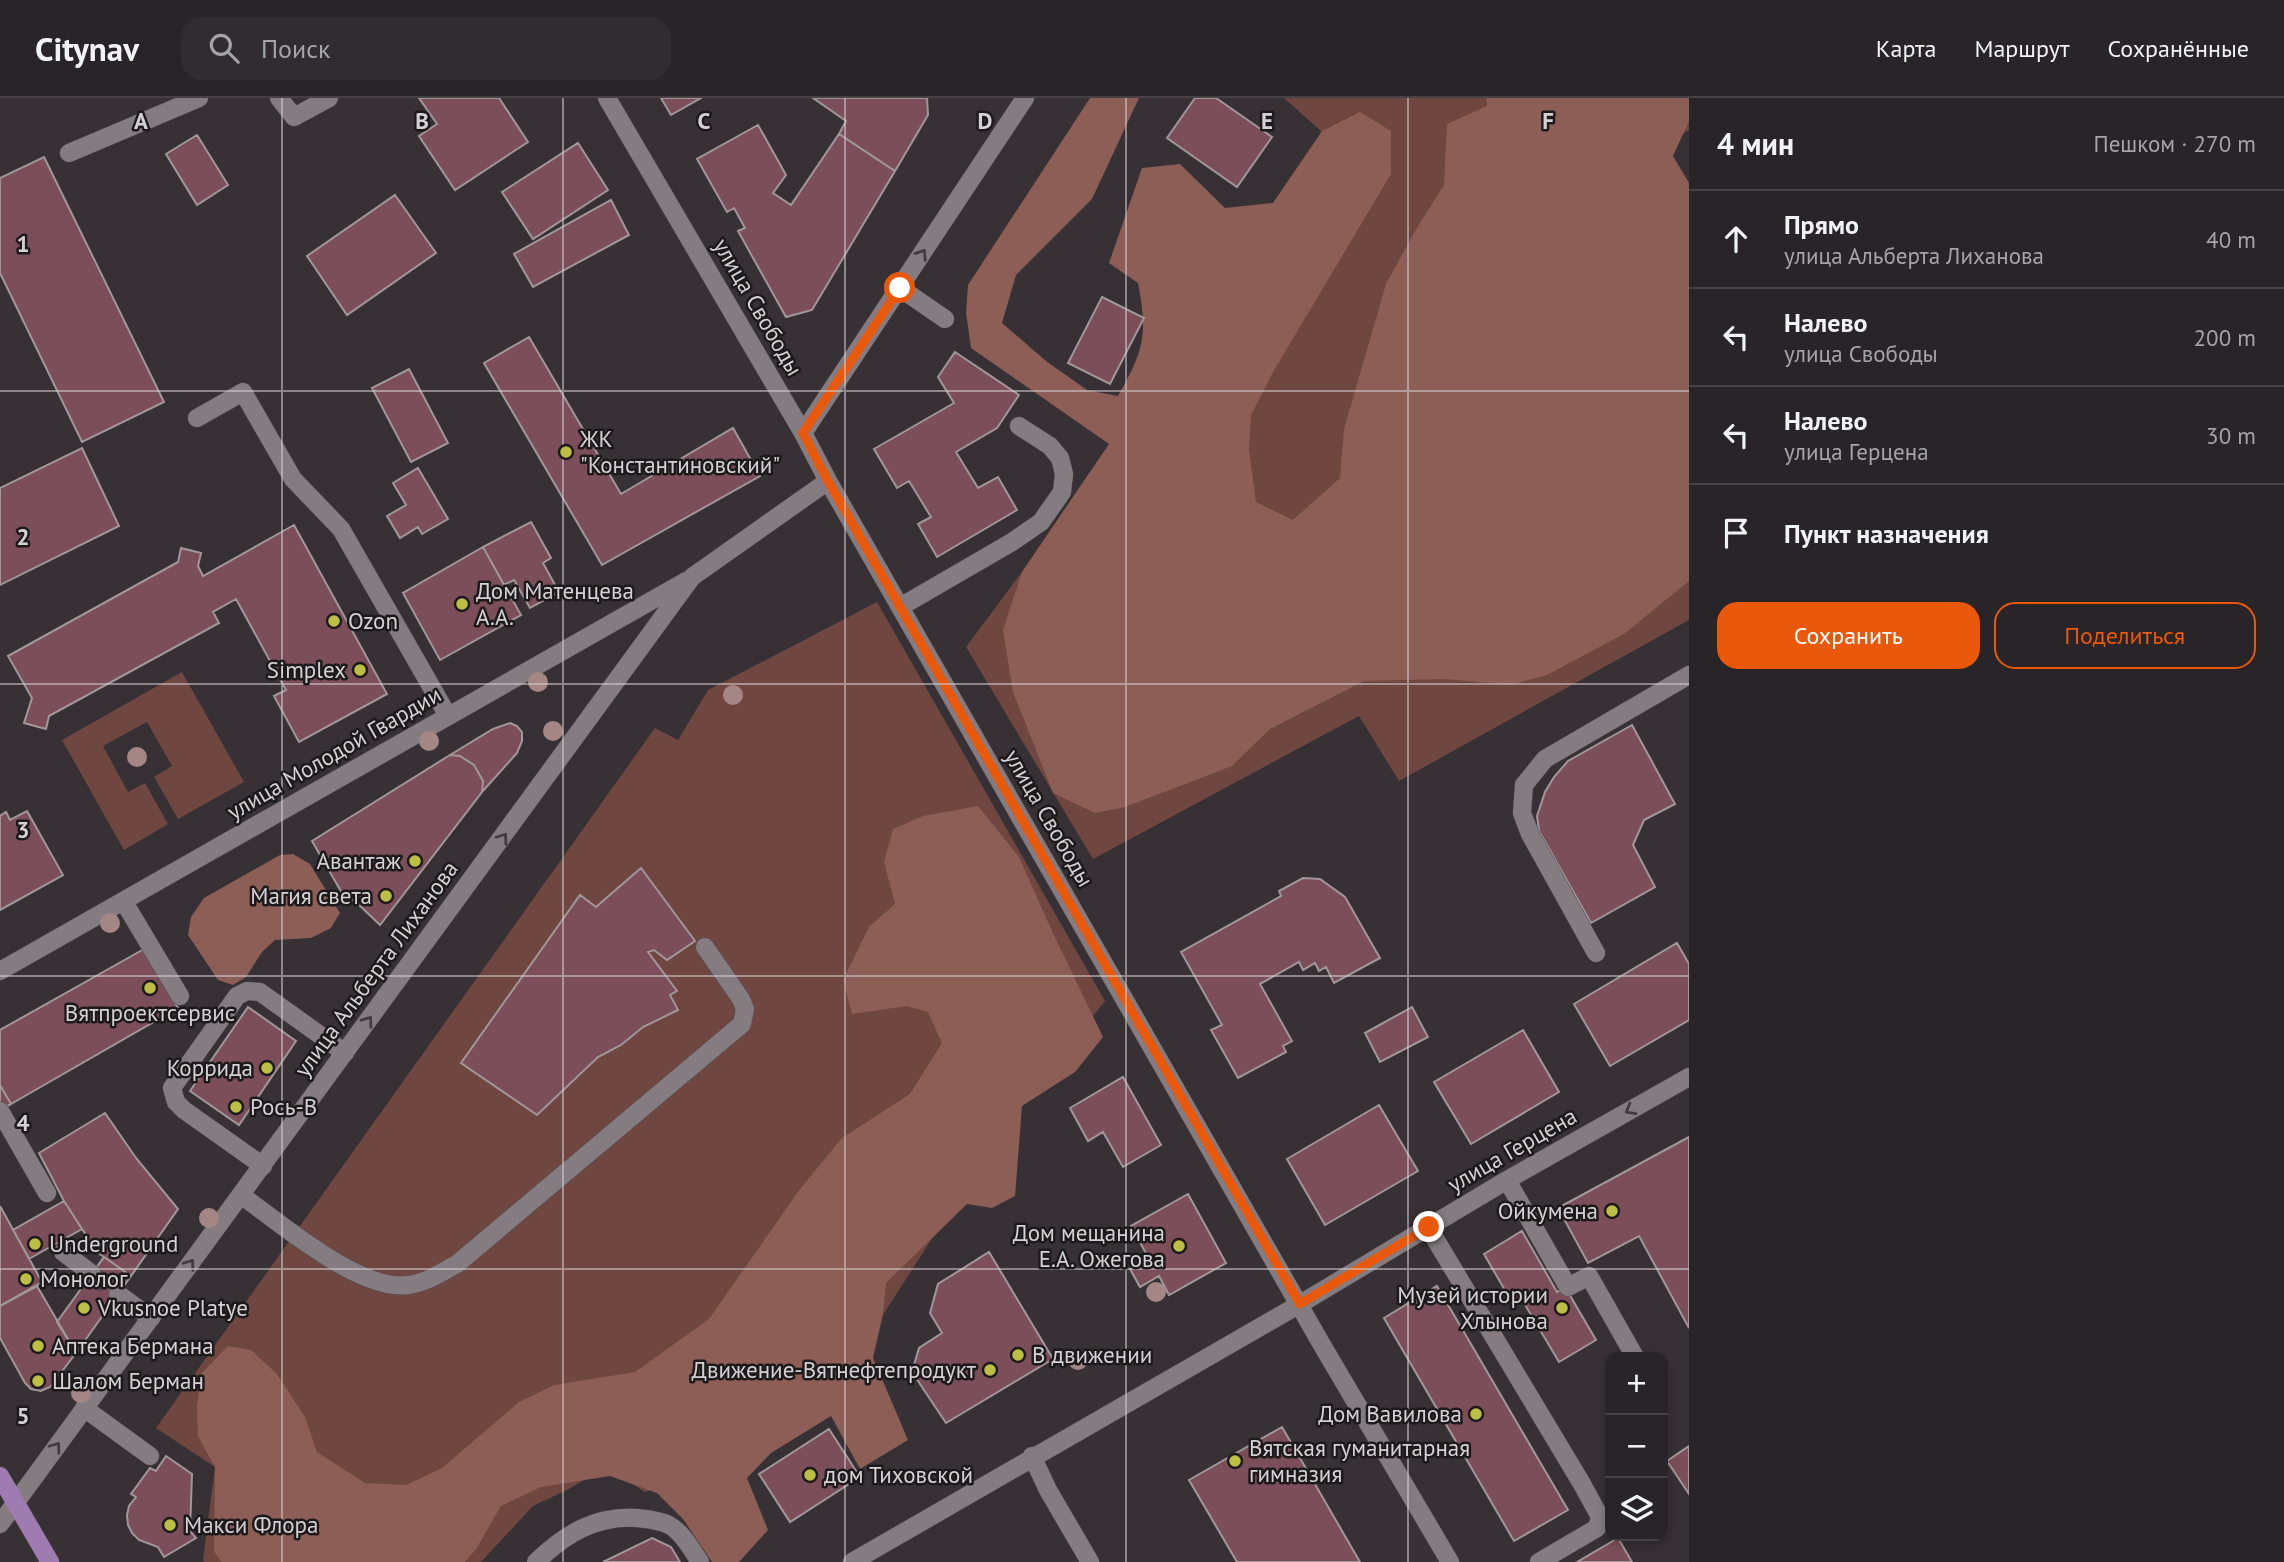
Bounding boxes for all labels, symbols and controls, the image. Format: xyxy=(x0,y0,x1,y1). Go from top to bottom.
search box xyxy=(181,17,671,80)
text: Citynav xyxy=(35,27,139,70)
icon: search xyxy=(205,29,243,67)
text: Поиск xyxy=(261,32,330,65)
text: Карта xyxy=(1876,33,1936,64)
text: Маршрут xyxy=(1974,33,2069,64)
text: Сохранённые xyxy=(2107,33,2249,64)
text: A xyxy=(134,106,148,135)
text: B xyxy=(415,106,429,135)
text: C xyxy=(698,106,711,135)
text: D xyxy=(978,106,992,135)
text: E xyxy=(1261,106,1273,135)
text: F xyxy=(1542,106,1554,135)
text: 4 мин xyxy=(1717,124,1794,163)
text: Пешком · 270 m xyxy=(2093,129,2256,158)
text: Прямо xyxy=(1784,208,1859,241)
icon: ahead xyxy=(1717,220,1755,258)
text: 40 m xyxy=(2206,225,2256,254)
text: 1 xyxy=(16,229,30,258)
street label: улица Свободы xyxy=(707,233,809,381)
text: улица Альберта Лиханова xyxy=(1784,241,2044,270)
one-way arrow xyxy=(914,249,927,262)
route start xyxy=(884,272,915,303)
text: Налево xyxy=(1784,306,1868,339)
icon: left xyxy=(1717,318,1755,356)
text: 200 m xyxy=(2194,323,2256,352)
text: улица Свободы xyxy=(1784,339,1938,368)
text: Налево xyxy=(1784,404,1868,437)
icon: left xyxy=(1717,416,1755,454)
text: 30 m xyxy=(2206,421,2256,450)
place label: ЖК "Константиновский" xyxy=(579,424,780,479)
text: улица Герцена xyxy=(1784,437,1929,466)
marker: ЖК "Константиновский" xyxy=(558,444,574,460)
icon: arrive xyxy=(1717,514,1755,552)
text: Пункт назначения xyxy=(1784,517,1989,550)
text: 2 xyxy=(16,522,30,551)
place label: Дом Матенцева А.А. xyxy=(476,576,634,631)
marker: Дом Матенцева А.А. xyxy=(454,596,470,612)
button: Сохранить xyxy=(1717,602,1980,669)
button: Поделиться xyxy=(1994,602,2256,669)
place label: Ozon xyxy=(348,606,398,635)
marker: Ozon xyxy=(326,613,342,629)
place label: Simplex xyxy=(267,655,346,684)
marker: Simplex xyxy=(352,662,368,678)
street label: улица Молодой Гвардии xyxy=(221,679,446,826)
street label: улица Свободы xyxy=(998,744,1100,892)
text: 3 xyxy=(16,815,30,844)
one-way arrow xyxy=(494,833,507,846)
place label: Авантаж xyxy=(317,846,402,875)
marker: Авантаж xyxy=(407,853,423,869)
street label: улица Альберта Лиханова xyxy=(287,855,464,1082)
place label: Магия света xyxy=(250,881,372,910)
marker: Магия света xyxy=(378,888,394,904)
marker: Вятпроектсервис xyxy=(142,980,158,996)
place label: Вятпроектсервис xyxy=(65,998,235,1027)
one-way arrow xyxy=(360,1017,373,1029)
place label: Коррида xyxy=(167,1053,253,1082)
marker: Коррида xyxy=(259,1060,275,1076)
place label: Рось-В xyxy=(250,1092,317,1121)
marker: Рось-В xyxy=(228,1099,244,1115)
street label: улица Герцена xyxy=(1442,1101,1582,1198)
one-way arrow xyxy=(1624,1102,1637,1115)
text: 4 xyxy=(16,1108,30,1137)
place label: Ойкумена xyxy=(1498,1196,1598,1225)
marker: Ойкумена xyxy=(1604,1203,1620,1219)
route end xyxy=(1413,1211,1444,1242)
place label: Дом мещанина Е.А. Ожегова xyxy=(1013,1218,1165,1273)
place label: Underground xyxy=(49,1229,178,1258)
marker: Underground xyxy=(27,1236,43,1252)
marker: Дом мещанина Е.А. Ожегова xyxy=(1171,1238,1187,1254)
one-way arrow xyxy=(182,1259,195,1272)
place label: Монолог xyxy=(40,1264,128,1293)
marker: Монолог xyxy=(18,1271,34,1287)
place label: Музей истории Хлынова xyxy=(1397,1280,1548,1335)
place label: Vkusnoe Platye xyxy=(97,1293,248,1322)
marker: Vkusnoe Platye xyxy=(76,1300,92,1316)
marker: Музей истории Хлынова xyxy=(1554,1300,1570,1316)
place label: Аптека Бермана xyxy=(52,1331,214,1360)
marker: Аптека Бермана xyxy=(30,1338,46,1354)
place label: В движении xyxy=(1032,1340,1152,1369)
marker: В движении xyxy=(1010,1347,1026,1363)
map controls xyxy=(1605,1352,1668,1541)
button: + xyxy=(1605,1352,1668,1415)
place label: Движение-Вятнефтепродукт xyxy=(692,1355,977,1384)
marker: Движение-Вятнефтепродукт xyxy=(982,1362,998,1378)
place label: Шалом Берман xyxy=(52,1366,204,1395)
marker: Шалом Берман xyxy=(30,1373,46,1389)
place label: Дом Вавилова xyxy=(1318,1399,1462,1428)
text: 5 xyxy=(16,1401,30,1430)
marker: Дом Вавилова xyxy=(1468,1406,1484,1422)
button: − xyxy=(1605,1415,1668,1478)
place label: Вятская гуманитарная гимназия xyxy=(1249,1433,1470,1488)
one-way arrow xyxy=(47,1443,60,1455)
marker: Вятская гуманитарная гимназия xyxy=(1227,1453,1243,1469)
place label: дом Тиховской xyxy=(824,1460,973,1489)
marker: дом Тиховской xyxy=(802,1467,818,1483)
button: layers xyxy=(1605,1478,1668,1541)
place label: Макси Флора xyxy=(184,1510,318,1539)
marker: Макси Флора xyxy=(162,1517,178,1533)

